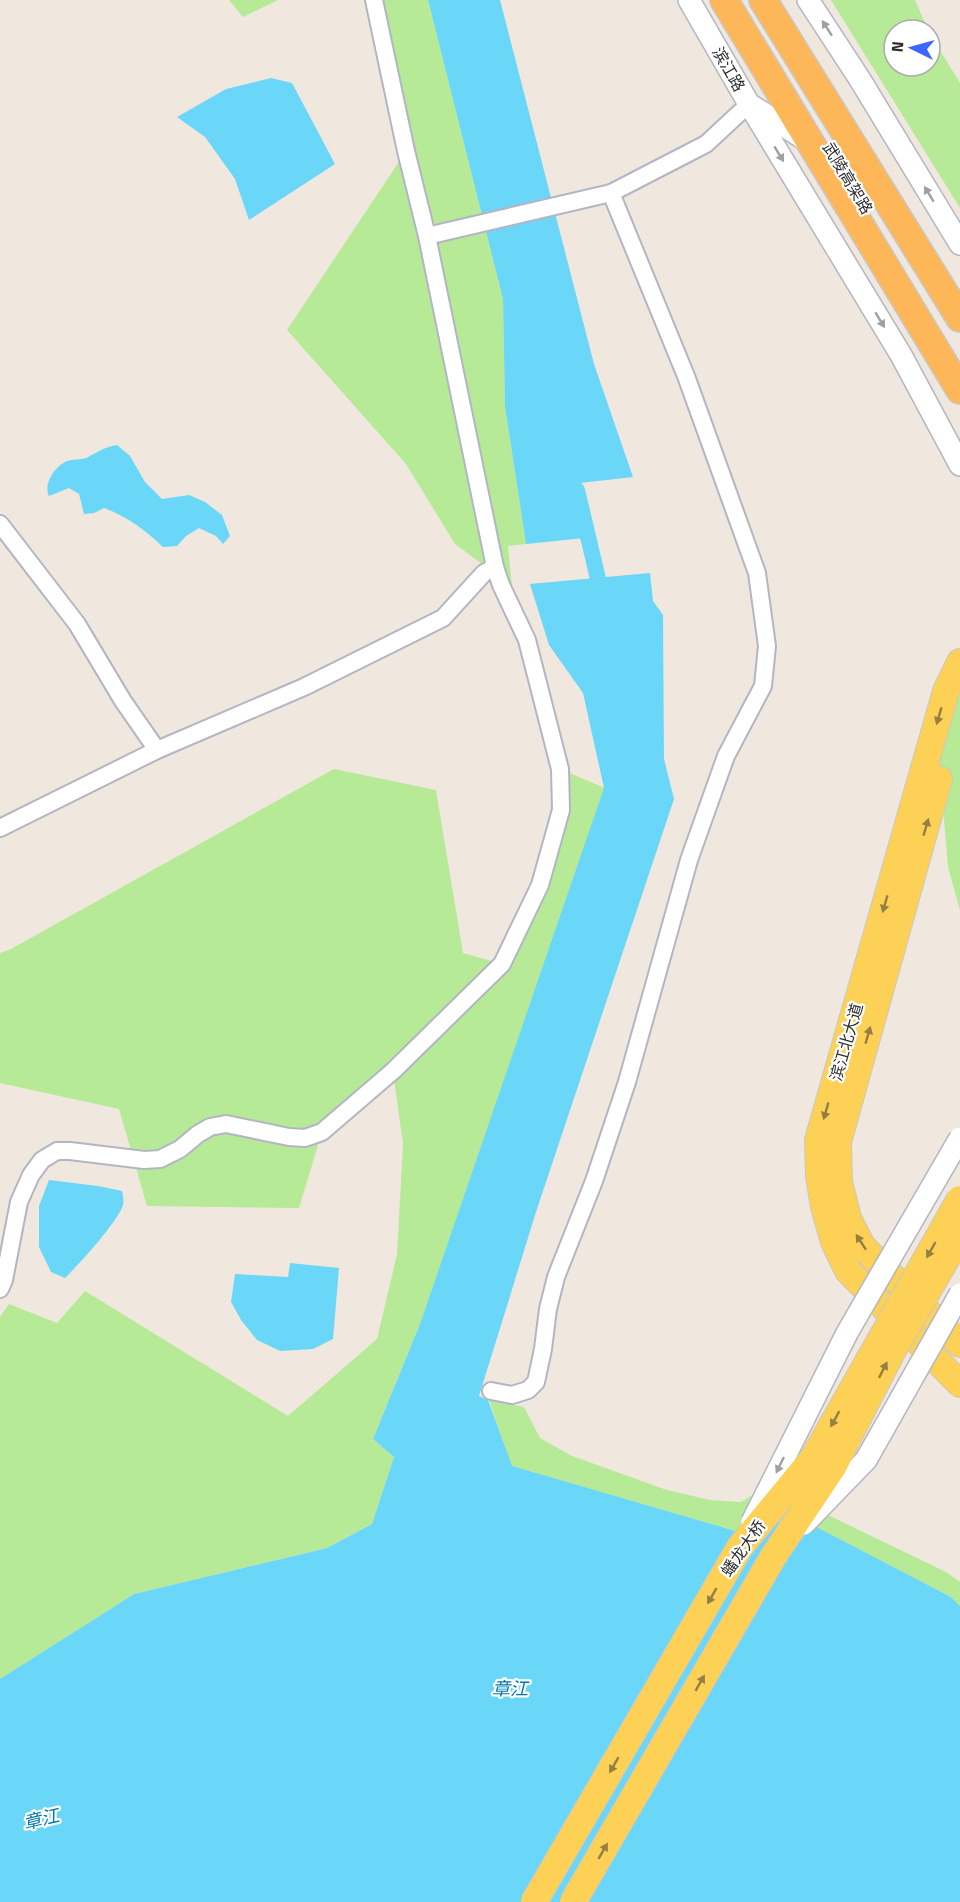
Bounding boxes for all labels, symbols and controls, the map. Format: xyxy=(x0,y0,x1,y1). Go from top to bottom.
north arrow xyxy=(882,18,942,78)
one-way arrow xyxy=(821,20,832,37)
text: N xyxy=(885,40,909,53)
street label: 滨江路 xyxy=(707,42,751,96)
street label: 武陵高架路 xyxy=(817,138,879,218)
one-way arrow xyxy=(774,146,785,162)
one-way arrow xyxy=(924,186,935,202)
one-way arrow xyxy=(875,312,886,328)
one-way arrow xyxy=(934,707,943,725)
one-way arrow xyxy=(922,817,931,835)
one-way arrow xyxy=(880,894,890,913)
street label: 滨江北大道 xyxy=(823,1000,869,1084)
one-way arrow xyxy=(864,1025,873,1043)
one-way arrow xyxy=(821,1102,830,1120)
one-way arrow xyxy=(856,1234,867,1250)
one-way arrow xyxy=(926,1242,936,1259)
one-way arrow xyxy=(879,1361,888,1378)
one-way arrow xyxy=(830,1411,840,1428)
one-way arrow xyxy=(776,1456,785,1473)
street label: 蟠龙大桥 xyxy=(715,1515,771,1581)
one-way arrow xyxy=(706,1588,717,1604)
one-way arrow xyxy=(695,1674,705,1691)
water label: 章江 xyxy=(492,1675,530,1702)
one-way arrow xyxy=(608,1757,619,1773)
water label: 章江 xyxy=(20,1801,64,1836)
one-way arrow xyxy=(597,1843,608,1859)

